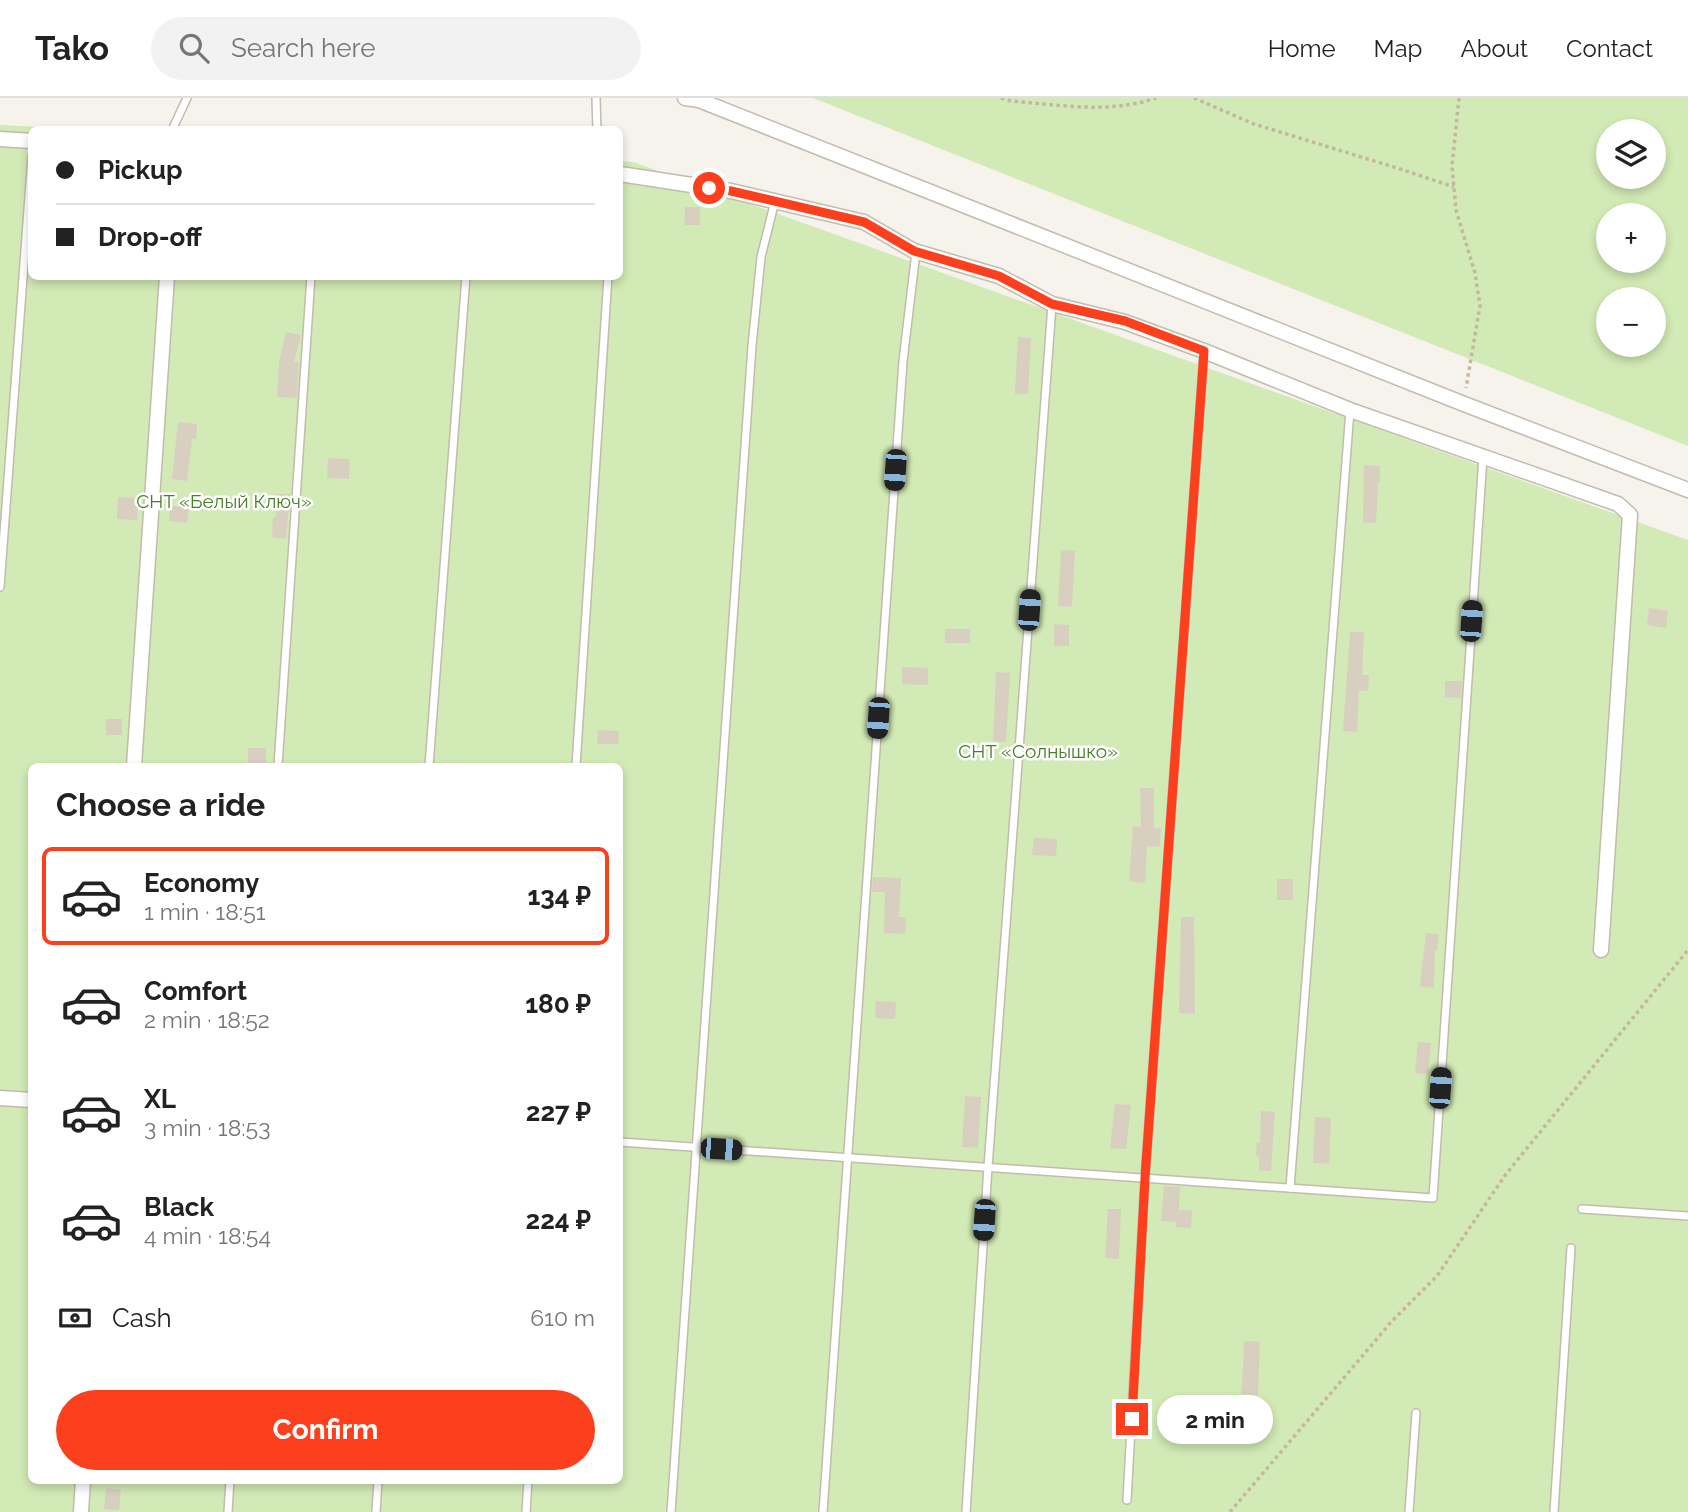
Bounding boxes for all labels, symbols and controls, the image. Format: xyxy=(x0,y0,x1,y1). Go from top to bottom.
search box xyxy=(151,17,641,80)
text: Tako xyxy=(35,29,109,68)
icon: search xyxy=(175,29,213,67)
text: Search here xyxy=(231,33,375,63)
text: Home xyxy=(1268,34,1336,63)
text: Map xyxy=(1374,34,1422,63)
text: About xyxy=(1460,34,1528,63)
text: Contact xyxy=(1566,34,1653,63)
map controls xyxy=(1596,119,1666,357)
button: layers xyxy=(1596,119,1666,189)
text: Pickup xyxy=(98,155,183,185)
route start xyxy=(693,172,725,204)
button: + xyxy=(1596,203,1666,273)
text: Drop-off xyxy=(98,222,202,252)
button: − xyxy=(1596,287,1666,357)
car xyxy=(884,448,907,492)
park label: СНТ «Белый Ключ» xyxy=(136,490,312,512)
car xyxy=(1018,588,1041,632)
car xyxy=(1460,599,1483,643)
car xyxy=(867,696,890,740)
park label: СНТ «Солнышко» xyxy=(958,740,1118,762)
text: Choose a ride xyxy=(56,786,265,823)
icon: car xyxy=(60,865,123,928)
text: Economy xyxy=(144,868,259,898)
text: 134 ₽ xyxy=(527,881,591,911)
text: 1 min · 18:51 xyxy=(144,898,266,925)
icon: car xyxy=(60,973,123,1036)
text: Comfort xyxy=(144,976,247,1006)
text: 180 ₽ xyxy=(525,989,591,1019)
text: 2 min · 18:52 xyxy=(144,1006,270,1033)
car xyxy=(1429,1066,1452,1110)
icon: car xyxy=(60,1081,123,1144)
text: XL xyxy=(144,1084,176,1114)
text: 227 ₽ xyxy=(526,1097,591,1127)
text: 3 min · 18:53 xyxy=(144,1114,270,1141)
car xyxy=(700,1137,743,1161)
icon: car xyxy=(60,1189,123,1252)
text: Black xyxy=(144,1192,214,1222)
car xyxy=(973,1198,996,1242)
text: 224 ₽ xyxy=(525,1205,591,1235)
text: 4 min · 18:54 xyxy=(144,1222,271,1249)
icon: cash xyxy=(56,1299,94,1337)
text: Cash xyxy=(112,1303,172,1333)
text: 610 m xyxy=(530,1304,595,1331)
button: Confirm xyxy=(56,1390,595,1470)
callout: 2 min xyxy=(1156,1394,1272,1444)
route end xyxy=(1116,1403,1148,1435)
text: 2 min xyxy=(1185,1406,1245,1433)

